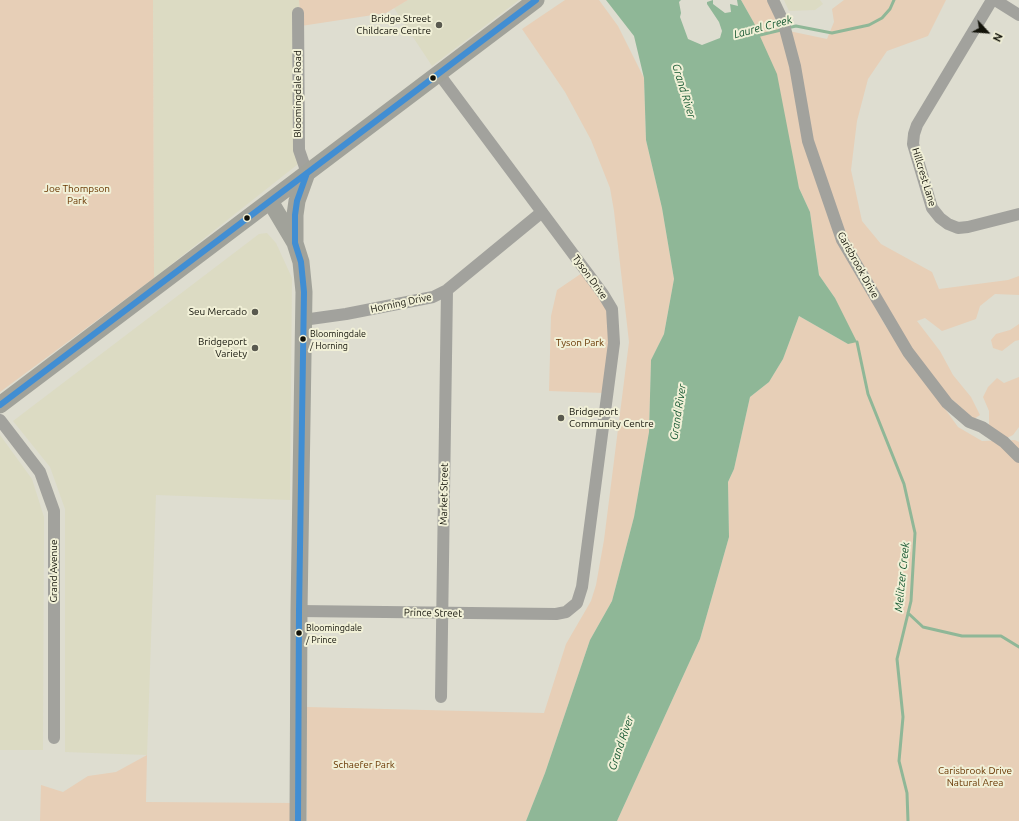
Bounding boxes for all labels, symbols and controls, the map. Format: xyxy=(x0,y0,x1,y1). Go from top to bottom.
north arrow xyxy=(967,12,1007,52)
place label: Bridge Street Childcare Centre xyxy=(356,13,431,36)
water label: Laurel Creek xyxy=(732,13,794,41)
marker: Bridge Street Childcare Centre xyxy=(434,20,444,30)
text: N xyxy=(991,31,1005,44)
street label: Bloomingdale Road xyxy=(292,50,304,138)
water label: Grand River xyxy=(669,62,699,120)
unlabelled marker xyxy=(428,73,438,83)
street label: Hillcrest Lane xyxy=(909,146,939,208)
park label: Joe Thompson Park xyxy=(44,183,110,206)
unlabelled marker xyxy=(242,213,252,223)
street label: Carisbrook Drive xyxy=(835,230,881,300)
street label: Tyson Drive xyxy=(570,252,610,302)
street label: Horning Drive xyxy=(369,291,433,315)
place label: Seu Mercado xyxy=(189,306,247,318)
marker: Seu Mercado xyxy=(250,307,260,317)
place label: Bloomingdale / Horning xyxy=(310,329,366,350)
marker: Bloomingdale / Horning xyxy=(298,334,308,344)
place label: Bridgeport Variety xyxy=(198,336,247,360)
park label: Tyson Park xyxy=(556,337,604,349)
marker: Bridgeport Variety xyxy=(250,343,260,353)
water label: Grand River xyxy=(667,383,689,441)
place label: Bridgeport Community Centre xyxy=(569,406,654,430)
marker: Bridgeport Community Centre xyxy=(556,413,566,423)
street label: Market Street xyxy=(437,463,451,525)
street label: Grand Avenue xyxy=(48,539,60,603)
water label: Melitzer Creek xyxy=(892,541,912,613)
street label: Prince Street xyxy=(404,606,462,620)
place label: Bloomingdale / Prince xyxy=(306,623,362,644)
marker: Bloomingdale / Prince xyxy=(294,628,304,638)
water label: Grand River xyxy=(606,714,636,772)
park label: Schaefer Park xyxy=(333,759,395,771)
park label: Carisbrook Drive Natural Area xyxy=(938,765,1012,788)

